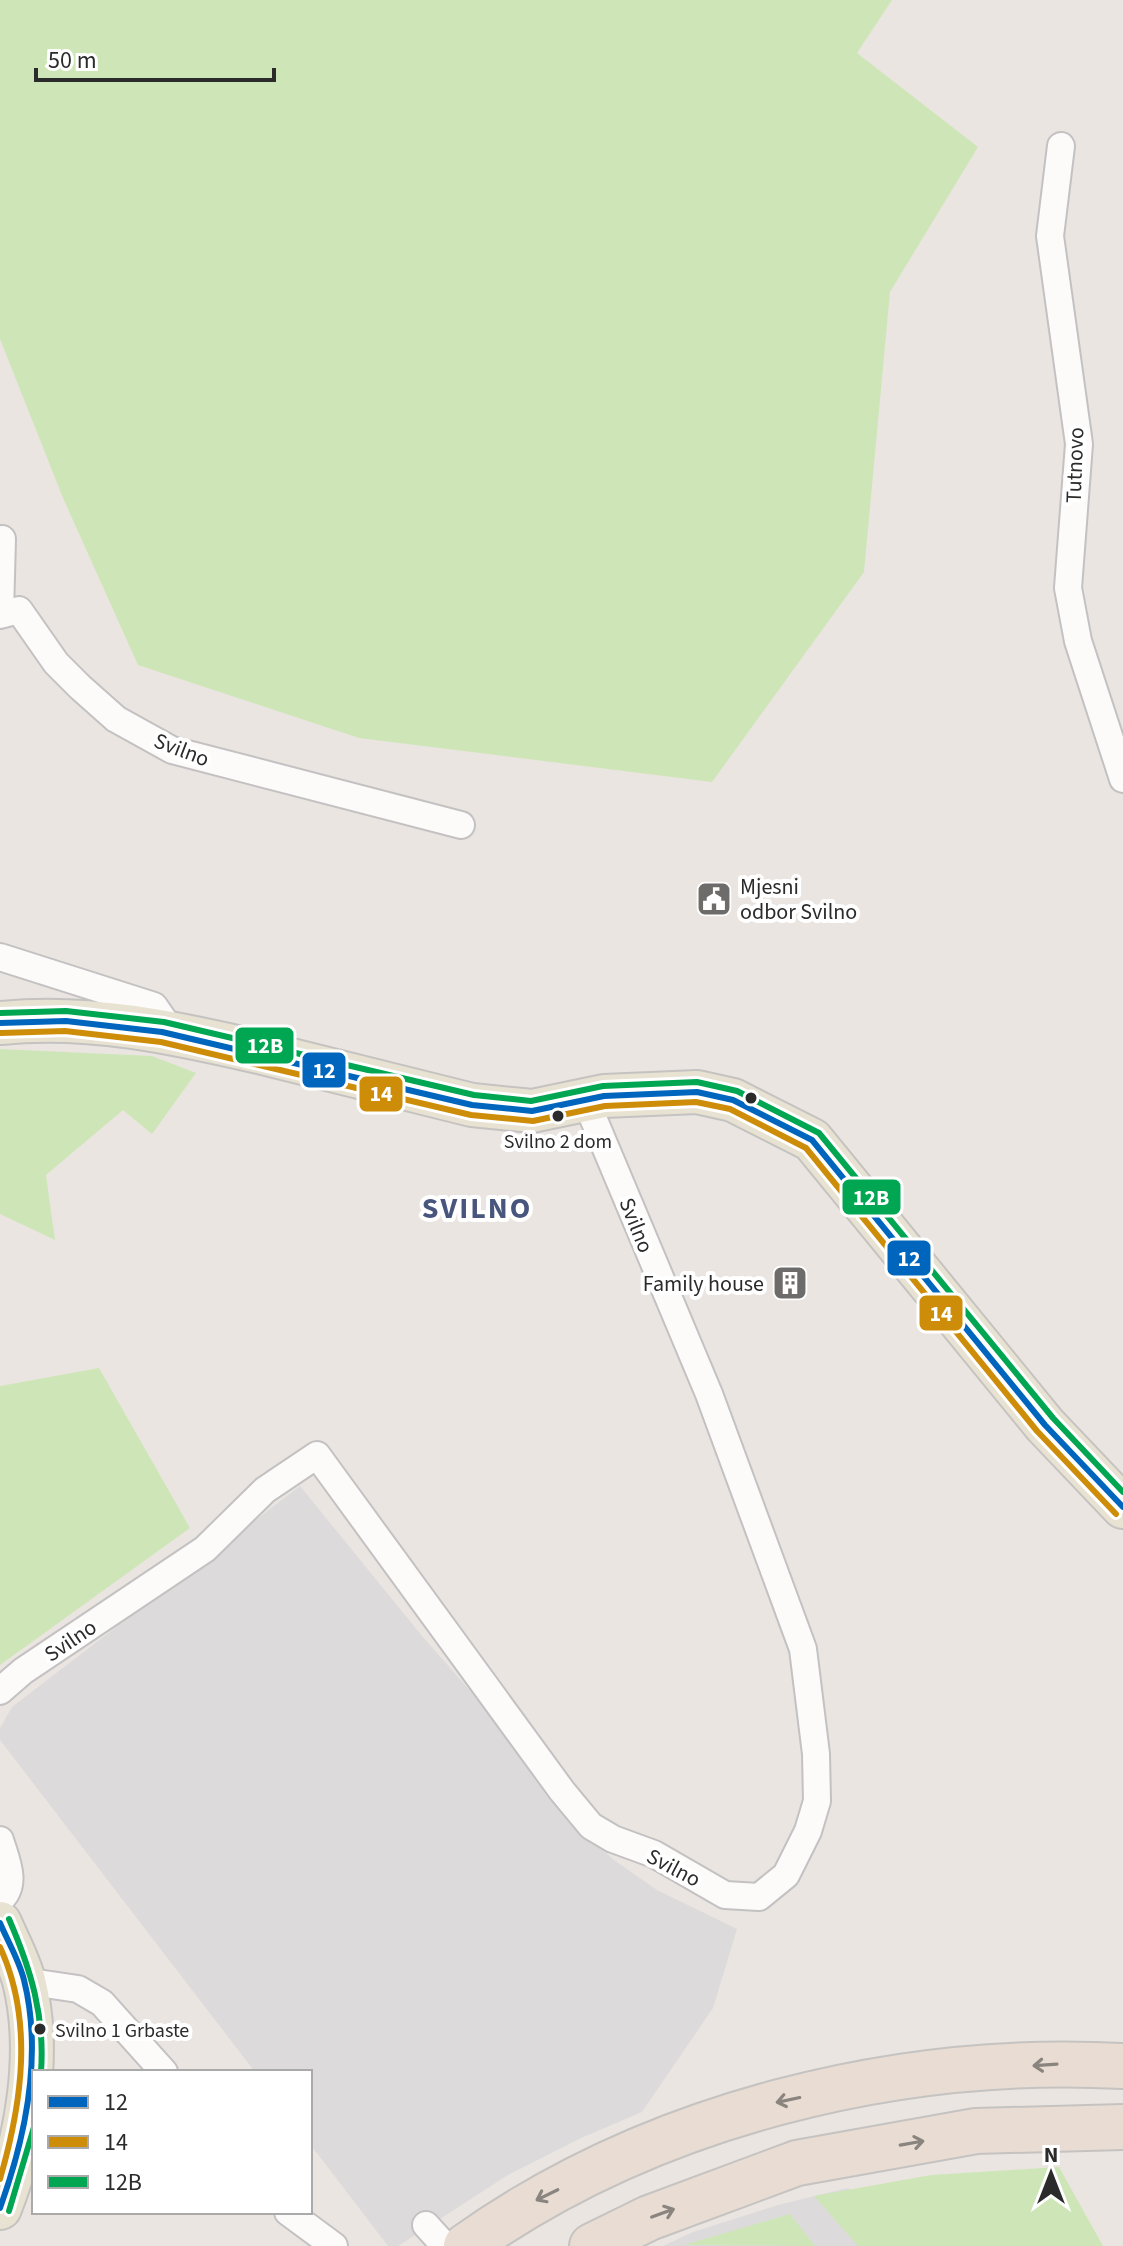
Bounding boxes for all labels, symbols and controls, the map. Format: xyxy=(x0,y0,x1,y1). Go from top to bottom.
scale bar xyxy=(36,32,274,82)
text: 50 m xyxy=(48,43,97,78)
street label: Tutnovo xyxy=(1058,426,1092,504)
street label: Svilno xyxy=(149,725,214,775)
place label: Mjesni odbor Svilno xyxy=(740,871,857,928)
public building icon: Mjesni odbor Svilno xyxy=(695,880,733,918)
line badge: 12B xyxy=(234,1026,295,1065)
text: 12B xyxy=(247,1030,283,1062)
line badge: 12 xyxy=(301,1051,347,1089)
text: 12 xyxy=(312,1055,336,1087)
line badge: 14 xyxy=(358,1075,404,1113)
text: 14 xyxy=(369,1078,393,1110)
unlabelled marker xyxy=(743,1090,759,1106)
marker: Svilno 2 dom xyxy=(550,1108,566,1124)
place label: Svilno 2 dom xyxy=(504,1128,612,1156)
line badge: 12B xyxy=(841,1178,902,1216)
text: 12B xyxy=(853,1182,889,1214)
district label: SVILNO xyxy=(422,1187,532,1230)
street label: Svilno xyxy=(611,1193,662,1258)
line badge: 12 xyxy=(886,1239,932,1277)
text: 12 xyxy=(897,1243,921,1275)
building icon: Family house xyxy=(771,1264,809,1302)
place label: Family house xyxy=(643,1268,764,1300)
line badge: 14 xyxy=(918,1294,964,1332)
text: 14 xyxy=(929,1298,953,1330)
street label: Svilno xyxy=(38,1612,103,1670)
street label: Svilno xyxy=(641,1840,706,1895)
place label: Svilno 1 Grbaste xyxy=(55,2017,189,2045)
marker: Svilno 1 Grbaste xyxy=(32,2021,48,2037)
one-way arrow xyxy=(1032,2058,1059,2073)
legend xyxy=(32,2070,312,2214)
text: 12 xyxy=(104,2085,128,2120)
one-way arrow xyxy=(776,2094,801,2109)
text: 14 xyxy=(104,2125,128,2160)
one-way arrow xyxy=(899,2134,924,2149)
north arrow xyxy=(1011,2134,1091,2214)
text: N xyxy=(1044,2139,1058,2171)
text: 12B xyxy=(104,2165,142,2200)
one-way arrow xyxy=(535,2188,559,2203)
one-way arrow xyxy=(650,2205,675,2219)

